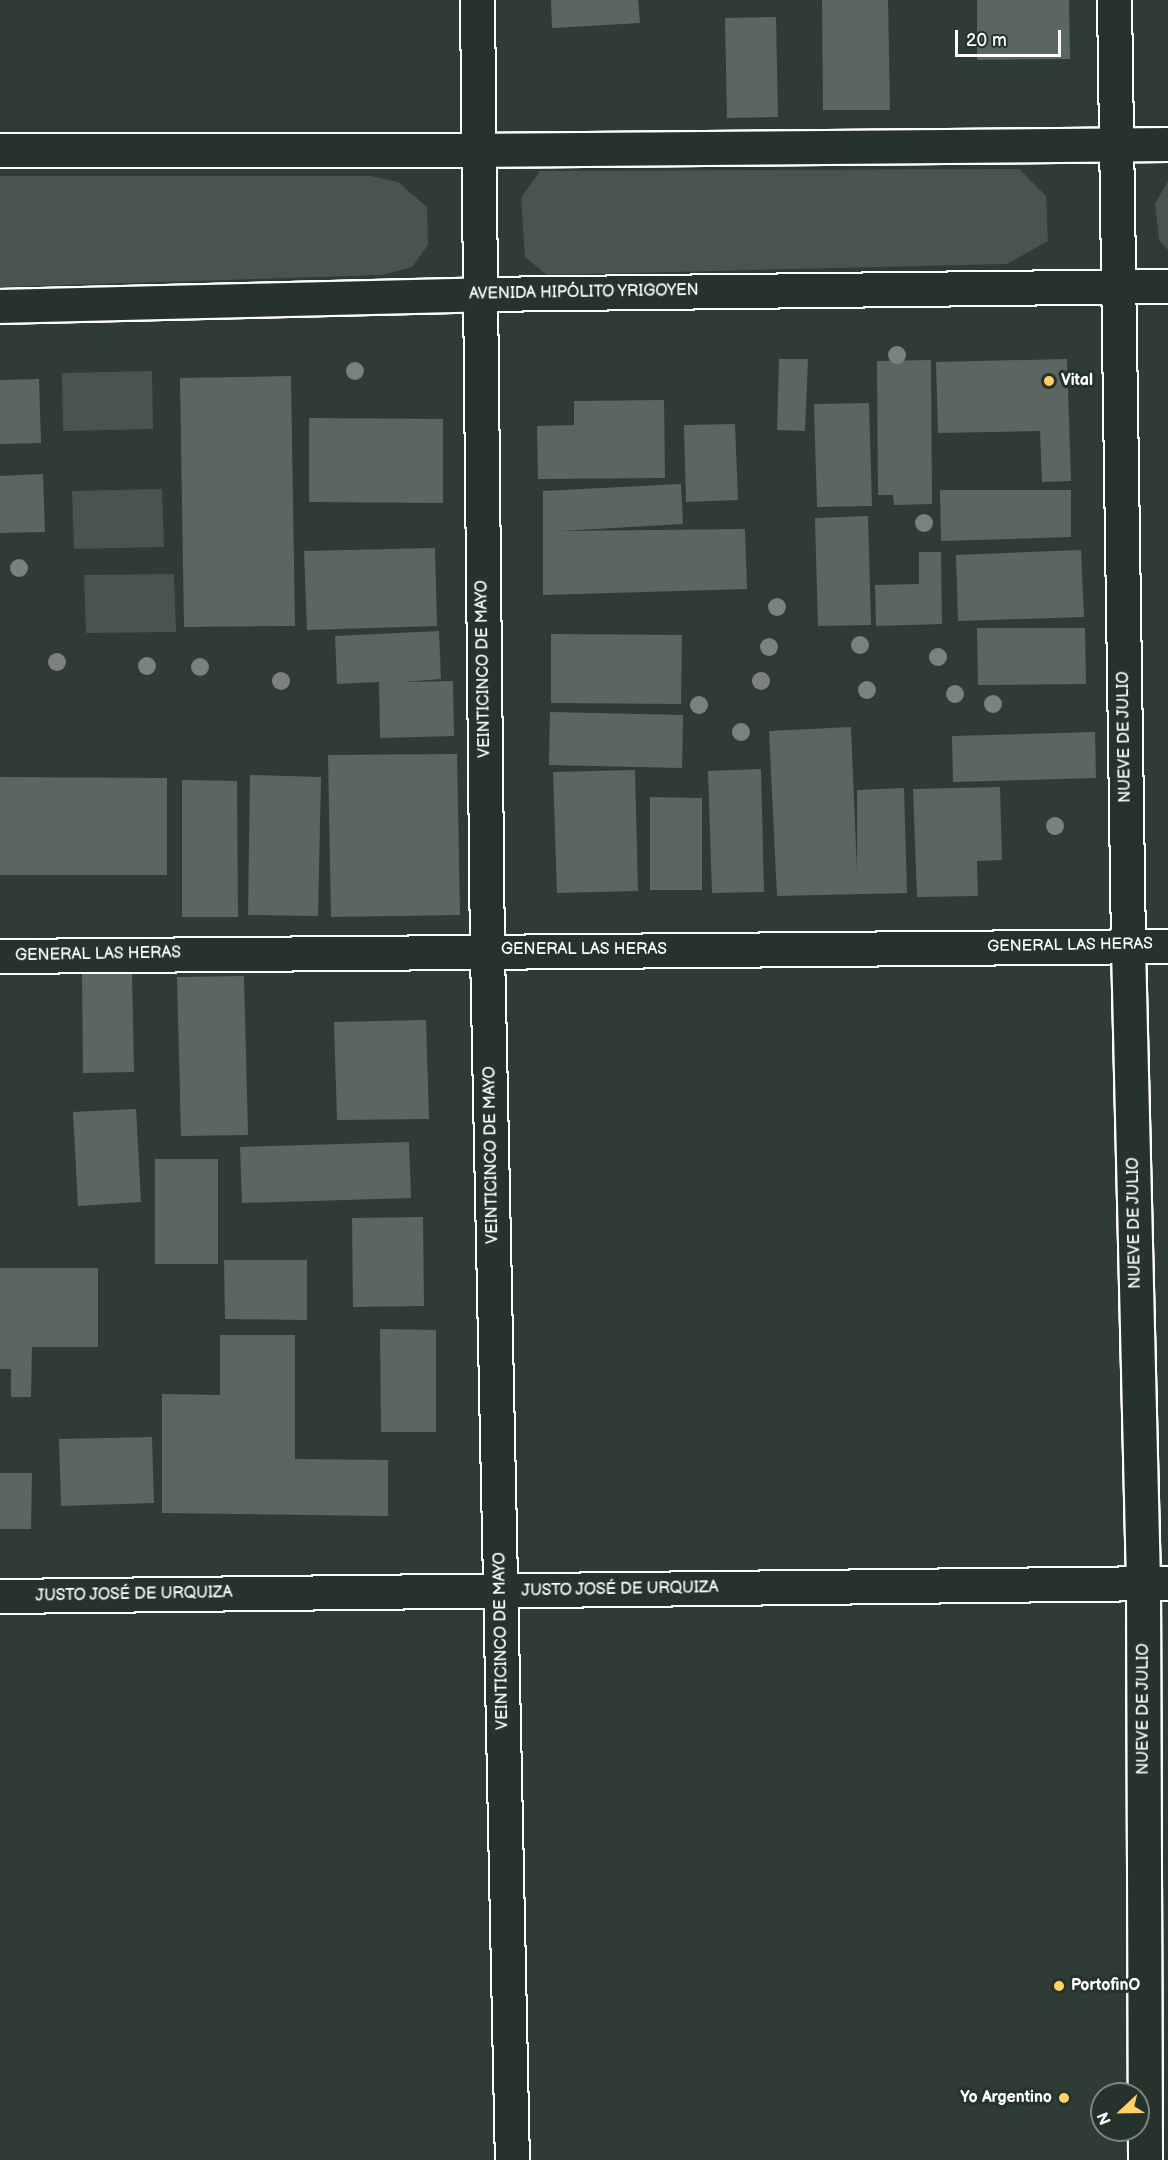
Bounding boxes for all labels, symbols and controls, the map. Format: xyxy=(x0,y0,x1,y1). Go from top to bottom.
scale bar xyxy=(958,18,1064,56)
text: 20 m xyxy=(966,30,1007,51)
street label: AVENIDA HIPÓLITO YRIGOYEN xyxy=(469,281,699,305)
place label: Vital xyxy=(1061,371,1093,391)
marker: Vital xyxy=(1042,374,1056,388)
street label: VEINTICINCO DE MAYO xyxy=(473,580,495,758)
street label: NUEVE DE JULIO xyxy=(1114,671,1136,803)
street label: GENERAL LAS HERAS xyxy=(987,935,1153,957)
street label: GENERAL LAS HERAS xyxy=(501,940,667,960)
street label: GENERAL LAS HERAS xyxy=(15,944,181,966)
street label: VEINTICINCO DE MAYO xyxy=(481,1066,503,1244)
street label: NUEVE DE JULIO xyxy=(1124,1157,1146,1289)
street label: VEINTICINCO DE MAYO xyxy=(491,1552,513,1730)
street label: JUSTO JOSÉ DE URQUIZA xyxy=(521,1579,719,1601)
street label: JUSTO JOSÉ DE URQUIZA xyxy=(35,1584,233,1606)
street label: NUEVE DE JULIO xyxy=(1134,1643,1154,1775)
place label: PortofinO xyxy=(1071,1976,1140,1996)
marker: PortofinO xyxy=(1052,1979,1066,1993)
north arrow xyxy=(1090,2082,1150,2142)
place label: Yo Argentino xyxy=(960,2088,1052,2108)
marker: Yo Argentino xyxy=(1057,2091,1071,2105)
text: N xyxy=(1094,2109,1116,2127)

